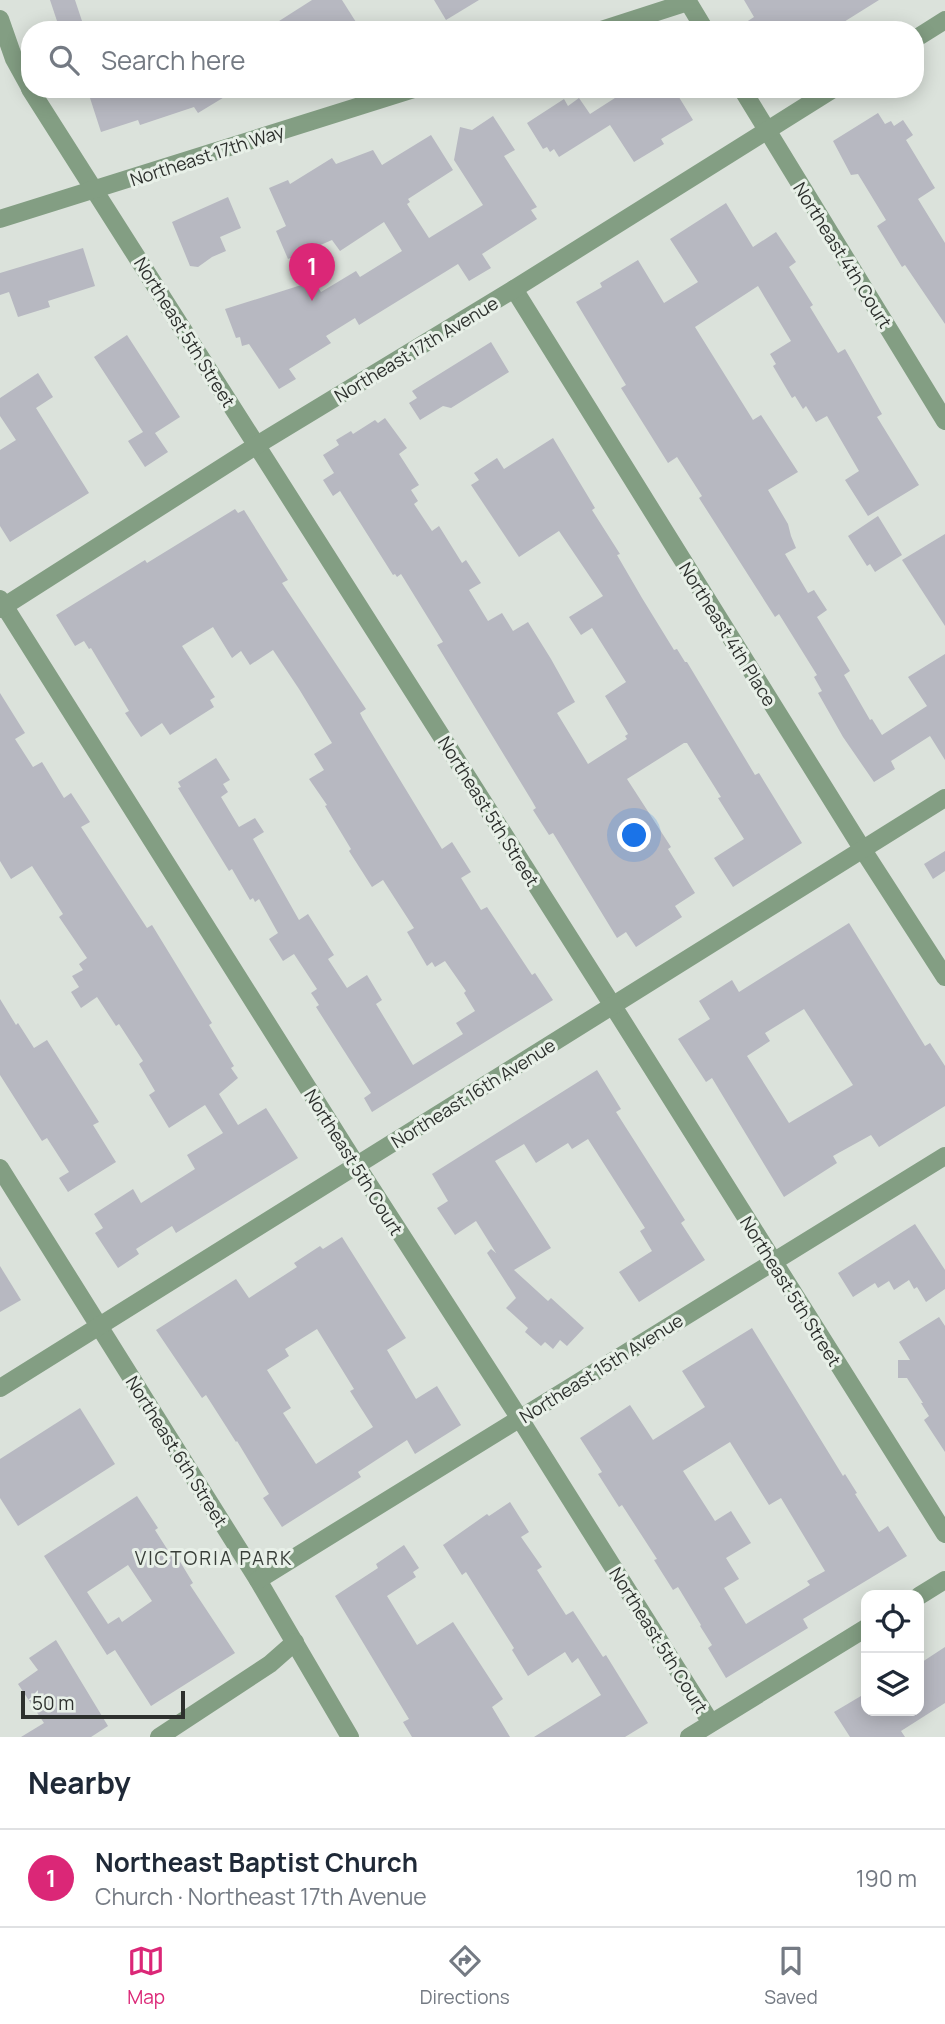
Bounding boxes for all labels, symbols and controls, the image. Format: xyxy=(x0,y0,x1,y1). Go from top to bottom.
search box xyxy=(21,21,924,98)
icon: search xyxy=(45,41,83,79)
text: Search here xyxy=(101,42,246,78)
street label: Northeast 17th Way xyxy=(127,119,288,191)
street label: Northeast 4th Court xyxy=(788,177,898,333)
pin: 1 xyxy=(289,243,335,301)
street label: Northeast 5th Street xyxy=(129,252,241,412)
street label: Northeast 17th Avenue xyxy=(330,291,502,407)
street label: Northeast 4th Place xyxy=(674,558,782,710)
street label: Northeast 5th Street xyxy=(433,731,545,891)
your location xyxy=(617,818,651,852)
street label: Northeast 16th Avenue xyxy=(386,1033,560,1153)
street label: Northeast 5th Court xyxy=(299,1084,409,1240)
street label: Northeast 5th Street xyxy=(735,1211,847,1371)
street label: Northeast 15th Avenue xyxy=(515,1308,687,1428)
street label: Northeast 6th Street xyxy=(121,1371,233,1531)
district label: VICTORIA PARK xyxy=(135,1545,293,1571)
street label: Northeast 5th Court xyxy=(604,1562,714,1718)
map controls xyxy=(861,1590,924,1716)
button: locate xyxy=(861,1590,924,1653)
button: layers xyxy=(861,1653,924,1716)
scale bar xyxy=(21,1688,186,1720)
text: 50 m xyxy=(32,1690,74,1716)
text: Nearby xyxy=(28,1762,131,1803)
text: Northeast Baptist Church xyxy=(95,1844,418,1880)
text: 1 xyxy=(46,1862,56,1894)
text: 190 m xyxy=(856,1862,917,1894)
text: Church · Northeast 17th Avenue xyxy=(95,1880,427,1912)
tab: Map xyxy=(127,1942,165,2010)
tab: Directions xyxy=(420,1942,510,2010)
tab: Saved xyxy=(764,1942,818,2010)

